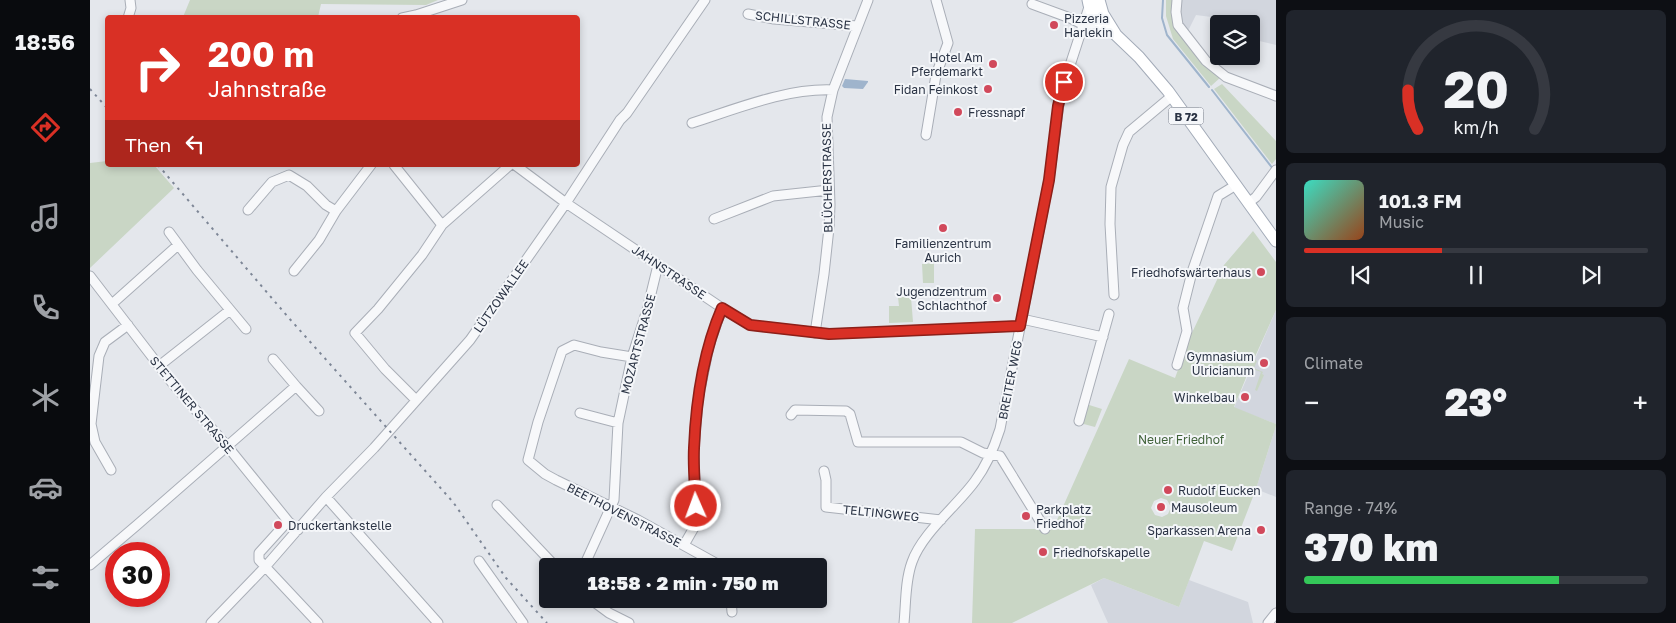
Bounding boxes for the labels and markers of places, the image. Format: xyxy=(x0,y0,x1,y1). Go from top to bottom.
place label: Pizzeria Harlekin xyxy=(1064,11,1113,40)
marker: Pizzeria Harlekin xyxy=(1048,19,1060,31)
place label: Hotel Am Pferdemarkt xyxy=(911,50,983,79)
marker: Hotel Am Pferdemarkt xyxy=(987,58,999,70)
pin xyxy=(1043,61,1085,103)
place label: Fidan Feinkost xyxy=(894,82,978,97)
marker: Fidan Feinkost xyxy=(982,83,994,95)
place label: Fressnapf xyxy=(968,105,1026,120)
marker: Fressnapf xyxy=(952,106,964,118)
marker: Familienzentrum Aurich xyxy=(937,222,949,234)
place label: Familienzentrum Aurich xyxy=(895,236,991,265)
place label: Friedhofswärterhaus xyxy=(1131,265,1251,280)
marker: Friedhofswärterhaus xyxy=(1255,266,1267,278)
place label: Jugendzentrum Schlachthof xyxy=(896,284,988,313)
marker: Jugendzentrum Schlachthof xyxy=(991,292,1003,304)
place label: Gymnasium Ulricianum xyxy=(1187,349,1254,378)
marker: Gymnasium Ulricianum xyxy=(1258,357,1270,369)
place label: Winkelbau xyxy=(1174,390,1235,405)
marker: Winkelbau xyxy=(1239,391,1251,403)
place label: Rudolf Eucken xyxy=(1178,483,1261,498)
marker: Rudolf Eucken xyxy=(1162,484,1174,496)
place label: Mausoleum xyxy=(1171,500,1237,515)
marker: Mausoleum xyxy=(1155,501,1167,513)
place label: Parkplatz Friedhof xyxy=(1036,502,1091,531)
marker: Parkplatz Friedhof xyxy=(1020,510,1032,522)
place label: Druckertankstelle xyxy=(288,518,392,533)
marker: Druckertankstelle xyxy=(272,519,284,531)
place label: Sparkassen Arena xyxy=(1147,523,1251,538)
marker: Sparkassen Arena xyxy=(1255,524,1267,536)
place label: Friedhofskapelle xyxy=(1053,545,1150,560)
marker: Friedhofskapelle xyxy=(1037,546,1049,558)

